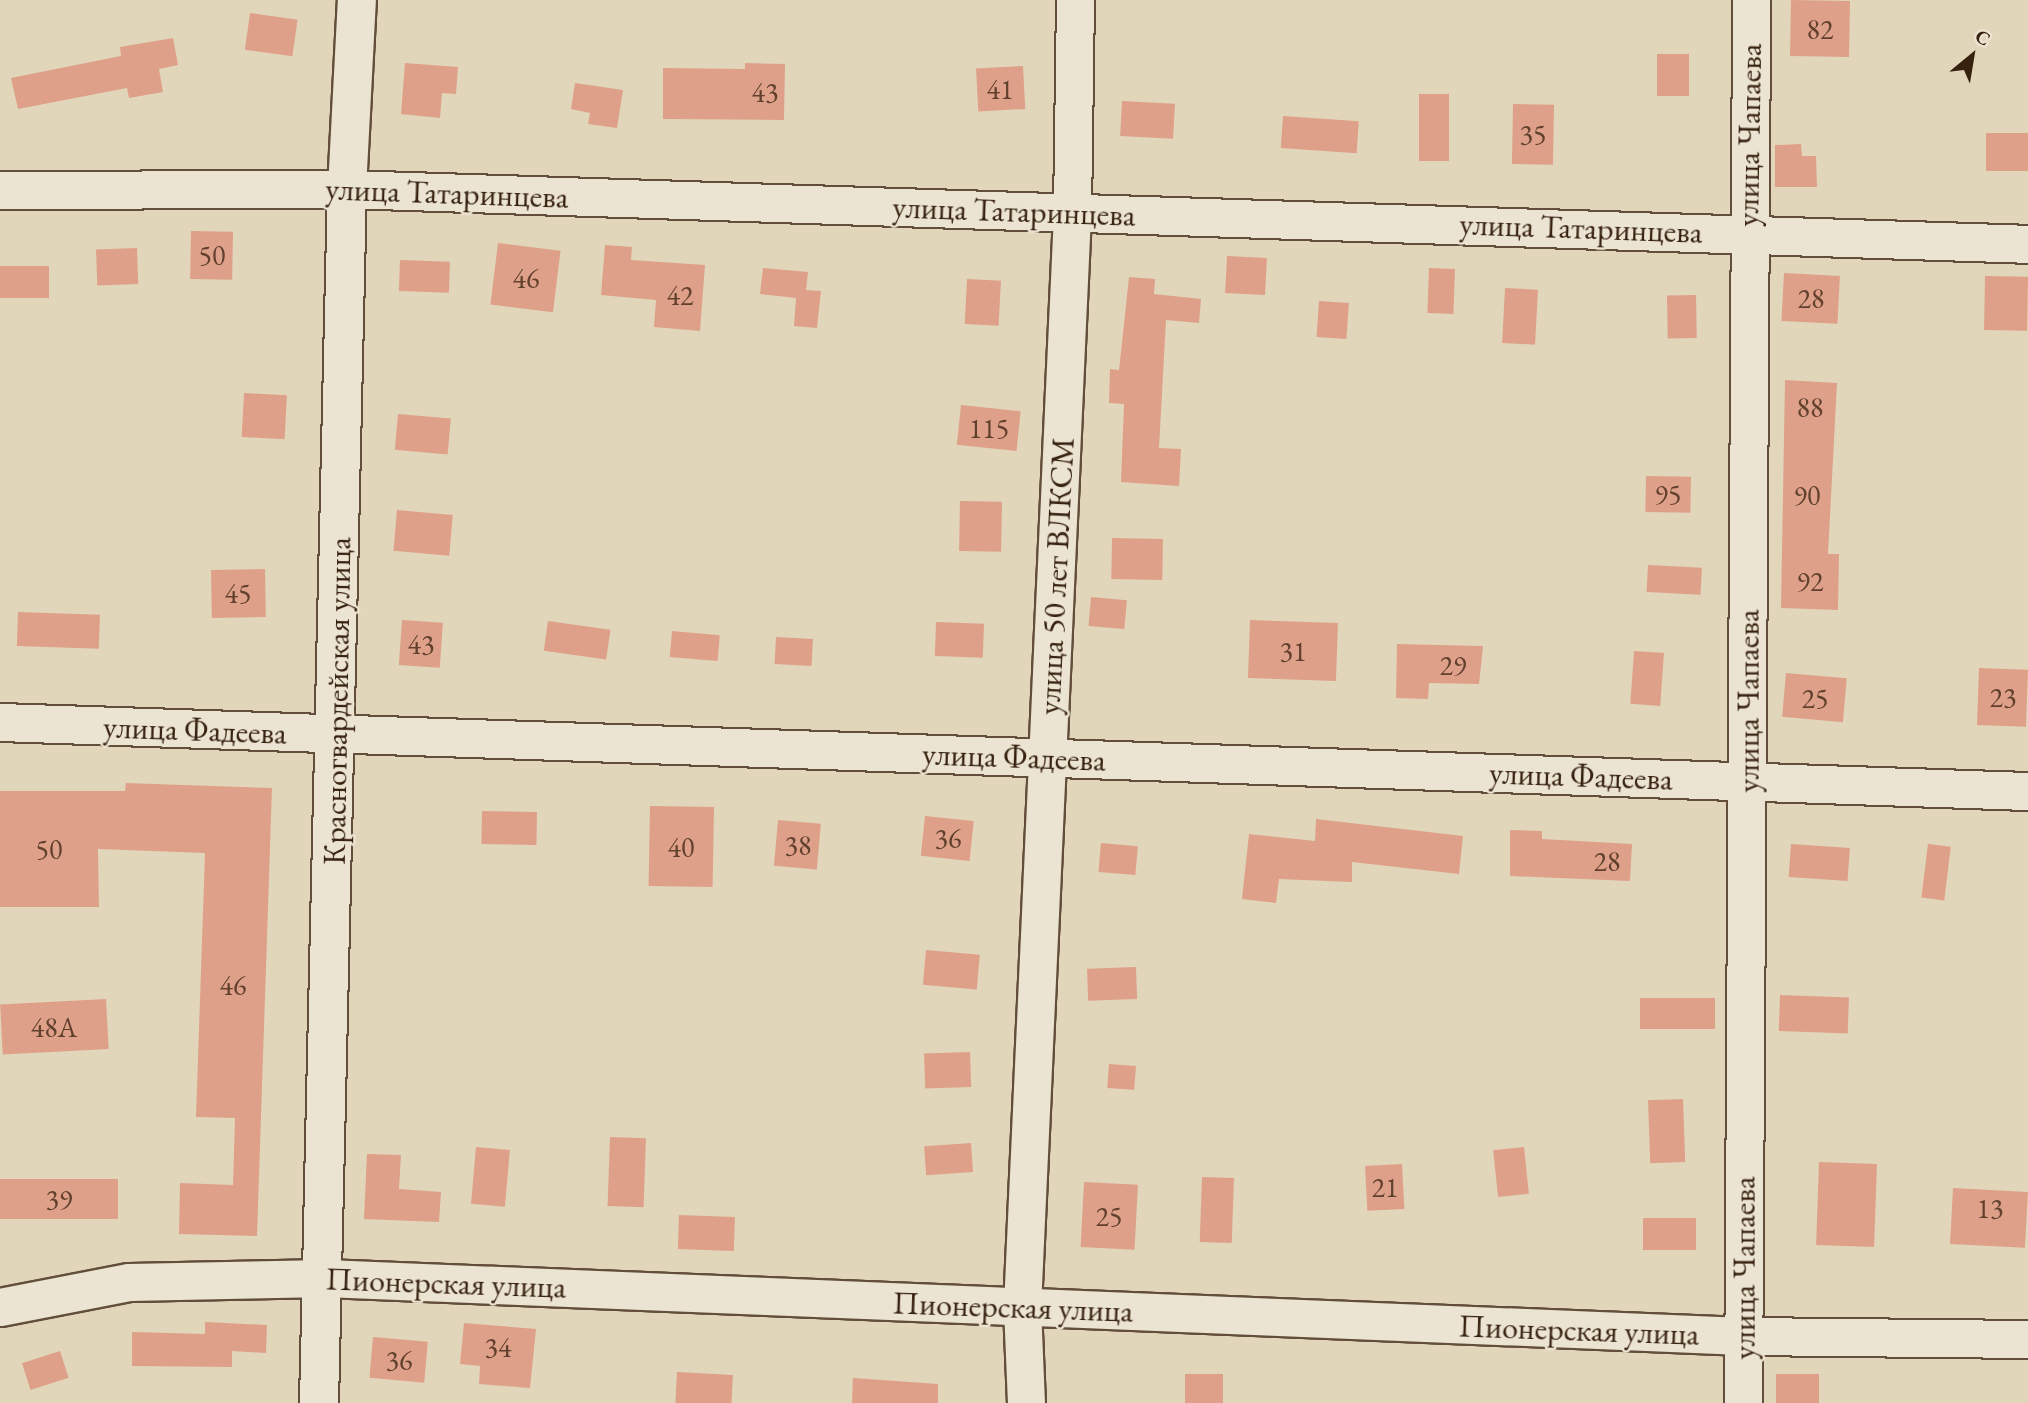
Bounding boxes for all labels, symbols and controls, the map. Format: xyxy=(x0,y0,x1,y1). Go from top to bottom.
house number: 82 xyxy=(1807,12,1833,46)
north arrow xyxy=(1937,21,2007,91)
text: С xyxy=(1971,23,1995,52)
street label: улица Чапаева xyxy=(1728,43,1770,227)
house number: 41 xyxy=(987,72,1013,106)
house number: 43 xyxy=(752,75,778,109)
house number: 35 xyxy=(1520,117,1546,151)
street label: улица Татаринцева xyxy=(325,170,569,216)
street label: улица Татаринцева xyxy=(892,188,1136,234)
street label: улица Татаринцева xyxy=(1459,205,1703,251)
house number: 50 xyxy=(199,238,225,272)
house number: 46 xyxy=(513,261,539,295)
house number: 42 xyxy=(667,278,693,312)
house number: 28 xyxy=(1798,281,1824,315)
house number: 88 xyxy=(1797,390,1823,424)
house number: 115 xyxy=(969,411,1009,445)
street label: улица 50 лет ВЛКСМ xyxy=(1030,436,1082,716)
house number: 95 xyxy=(1655,477,1681,511)
house number: 90 xyxy=(1794,478,1820,512)
street label: Красногвардейская улица xyxy=(315,537,359,865)
house number: 92 xyxy=(1797,564,1823,598)
house number: 45 xyxy=(225,576,251,610)
street label: улица Чапаева xyxy=(1729,609,1767,793)
house number: 43 xyxy=(408,627,434,661)
house number: 31 xyxy=(1280,634,1306,668)
house number: 29 xyxy=(1440,648,1466,682)
house number: 23 xyxy=(1990,680,2016,714)
house number: 25 xyxy=(1802,681,1828,715)
street label: улица Фадеева xyxy=(102,708,288,752)
street label: улица Фадеева xyxy=(921,735,1107,779)
street label: улица Фадеева xyxy=(1488,754,1674,798)
house number: 36 xyxy=(935,821,961,855)
house number: 38 xyxy=(785,828,811,862)
house number: 40 xyxy=(668,830,694,864)
house number: 50 xyxy=(36,832,62,866)
house number: 28 xyxy=(1594,844,1620,878)
house number: 46 xyxy=(220,968,246,1002)
house number: 48А xyxy=(31,1010,77,1044)
house number: 21 xyxy=(1372,1170,1398,1204)
street label: улица Чапаева xyxy=(1725,1176,1763,1360)
house number: 39 xyxy=(46,1182,72,1216)
house number: 13 xyxy=(1977,1191,2003,1225)
house number: 25 xyxy=(1096,1199,1122,1233)
street label: Пионерская улица xyxy=(325,1260,567,1306)
street label: Пионерская улица xyxy=(892,1284,1134,1330)
street label: Пионерская улица xyxy=(1458,1307,1700,1353)
house number: 34 xyxy=(485,1330,511,1364)
house number: 36 xyxy=(386,1343,412,1377)

